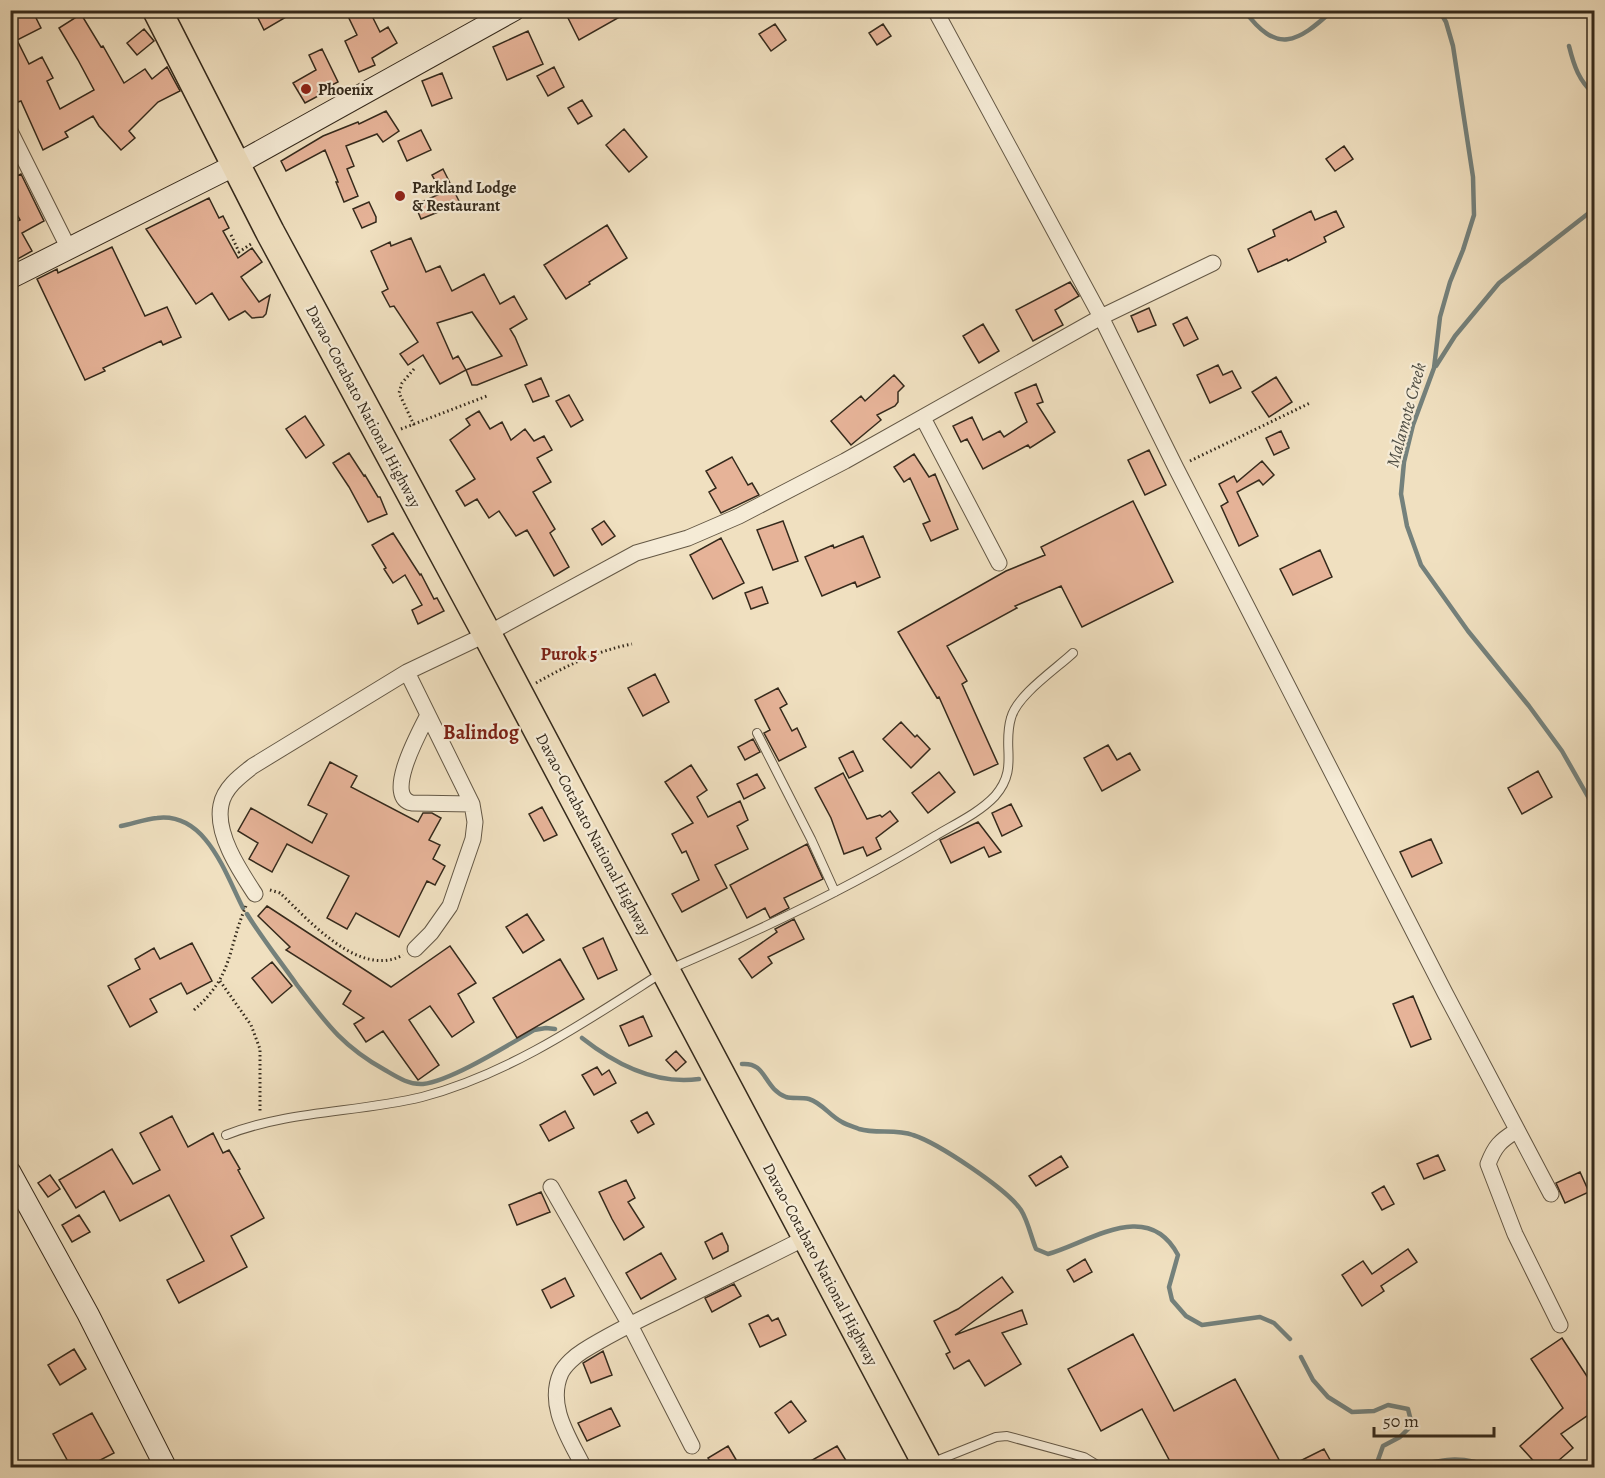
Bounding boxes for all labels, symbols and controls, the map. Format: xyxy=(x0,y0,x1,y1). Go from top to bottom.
place label: Phoenix xyxy=(318,79,373,101)
marker: Phoenix xyxy=(299,82,313,96)
place label: Parkland Lodge & Restaurant xyxy=(412,177,516,217)
marker: Parkland Lodge & Restaurant xyxy=(393,189,407,203)
street label: Davao-Cotabato National Highway xyxy=(300,301,426,513)
water label: Malamote Creek xyxy=(1380,360,1432,470)
district label: Purok 5 xyxy=(541,642,598,666)
district label: Balindog xyxy=(443,719,520,746)
street label: Davao-Cotabato National Highway xyxy=(530,729,656,941)
street label: Davao-Cotabato National Highway xyxy=(757,1159,883,1371)
scale bar xyxy=(1374,1400,1494,1438)
text: 50 m xyxy=(1383,1409,1419,1433)

